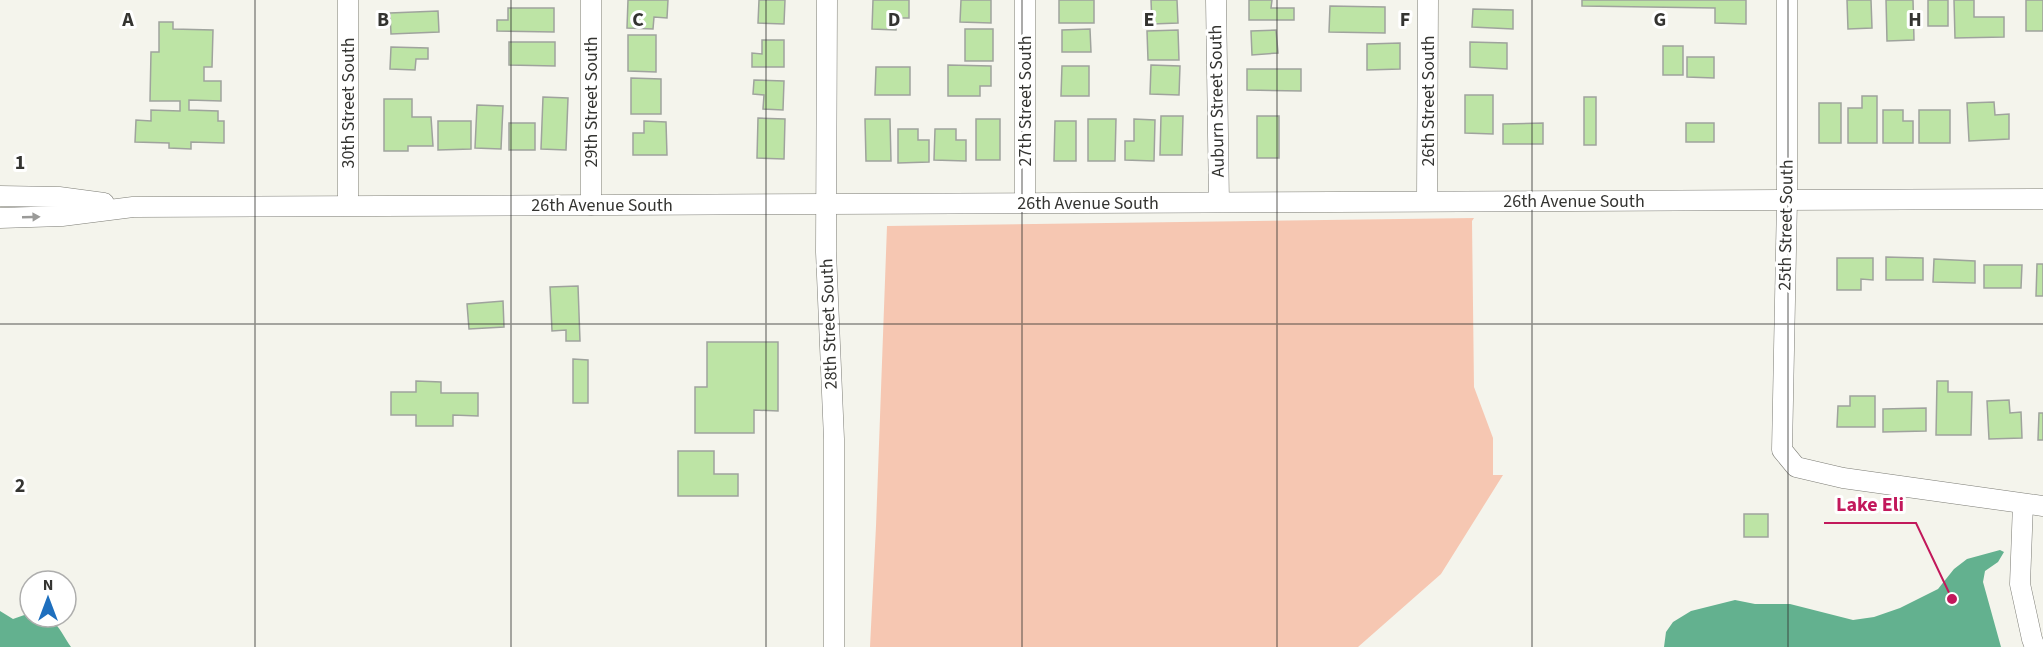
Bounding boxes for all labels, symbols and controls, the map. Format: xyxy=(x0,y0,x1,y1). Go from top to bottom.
text: A xyxy=(121,6,134,34)
text: B xyxy=(377,6,389,34)
text: C xyxy=(632,6,644,34)
text: D xyxy=(888,6,900,34)
text: E xyxy=(1144,6,1154,34)
text: F xyxy=(1400,6,1410,34)
text: G xyxy=(1654,6,1666,34)
text: H xyxy=(1908,6,1922,34)
street label: Auburn Street South xyxy=(1203,24,1231,178)
street label: 27th Street South xyxy=(1013,35,1038,167)
street label: 26th Street South xyxy=(1416,35,1441,167)
street label: 29th Street South xyxy=(579,36,604,168)
street label: 30th Street South xyxy=(336,37,361,169)
text: 1 xyxy=(15,149,25,177)
street label: 25th Street South xyxy=(1772,159,1800,291)
street label: 26th Avenue South xyxy=(1503,189,1645,214)
street label: 26th Avenue South xyxy=(1017,191,1159,216)
street label: 26th Avenue South xyxy=(531,193,673,218)
one-way arrow xyxy=(21,212,40,221)
street label: 28th Street South xyxy=(814,258,844,390)
text: 2 xyxy=(15,472,25,500)
callout: Lake Eli xyxy=(1824,485,1916,523)
text: Lake Eli xyxy=(1836,491,1904,519)
north arrow xyxy=(18,569,78,629)
text: N xyxy=(43,574,53,596)

